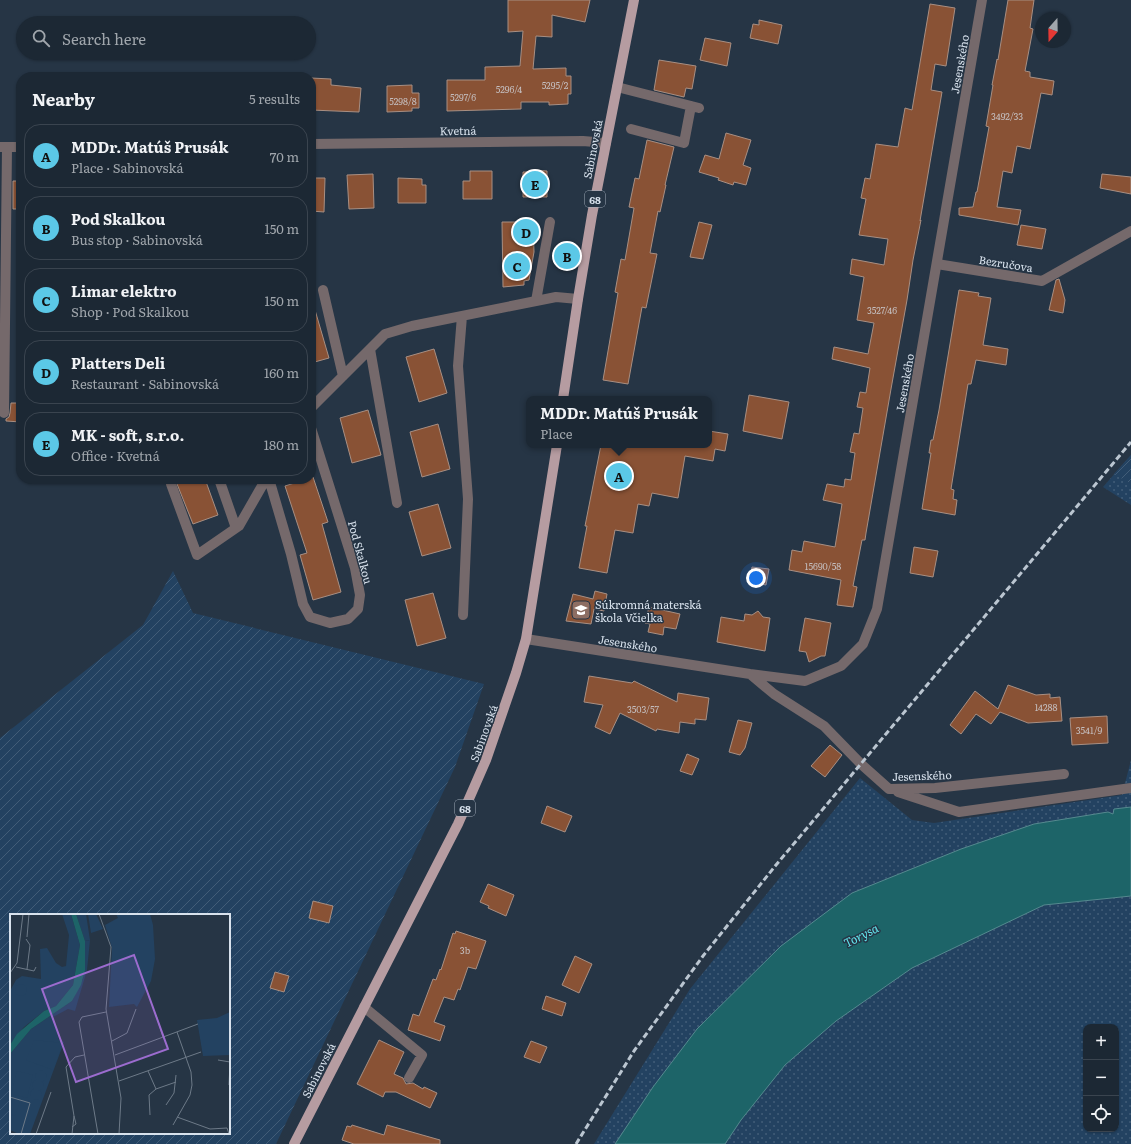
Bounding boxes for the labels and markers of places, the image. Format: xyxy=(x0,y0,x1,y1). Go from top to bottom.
pin: E xyxy=(522,169,548,199)
pin: D xyxy=(513,217,539,247)
pin: B xyxy=(554,241,580,271)
pin: C xyxy=(504,251,530,281)
pin: A xyxy=(606,461,632,491)
place label: Súkromná materská škola Včielka xyxy=(595,596,702,625)
school or university icon: Súkromná materská škola Včielka xyxy=(570,599,592,621)

